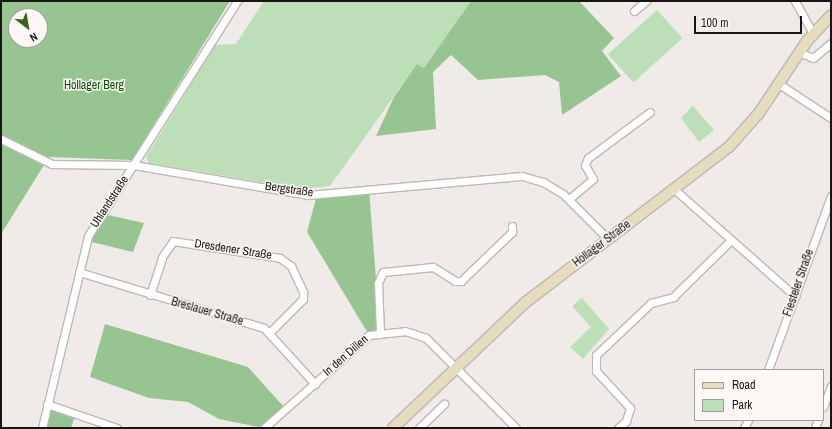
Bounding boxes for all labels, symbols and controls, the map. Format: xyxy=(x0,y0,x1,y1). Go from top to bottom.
north arrow xyxy=(8,8,48,48)
scale bar xyxy=(696,8,804,34)
text: 100 m xyxy=(701,15,728,31)
text: N xyxy=(27,30,40,45)
park label: Hollager Berg xyxy=(64,79,124,93)
street label: Uhlandstraße xyxy=(88,173,132,231)
street label: Bergstraße xyxy=(264,179,314,201)
street label: Hollager Straße xyxy=(570,218,634,270)
street label: Dresdener Straße xyxy=(193,237,273,263)
street label: Fiesteler Straße xyxy=(781,247,817,319)
street label: Breslauer Straße xyxy=(169,295,245,329)
street label: In den Dillen xyxy=(320,332,372,380)
legend xyxy=(694,369,824,421)
text: Road xyxy=(732,377,756,393)
text: Park xyxy=(732,397,752,413)

